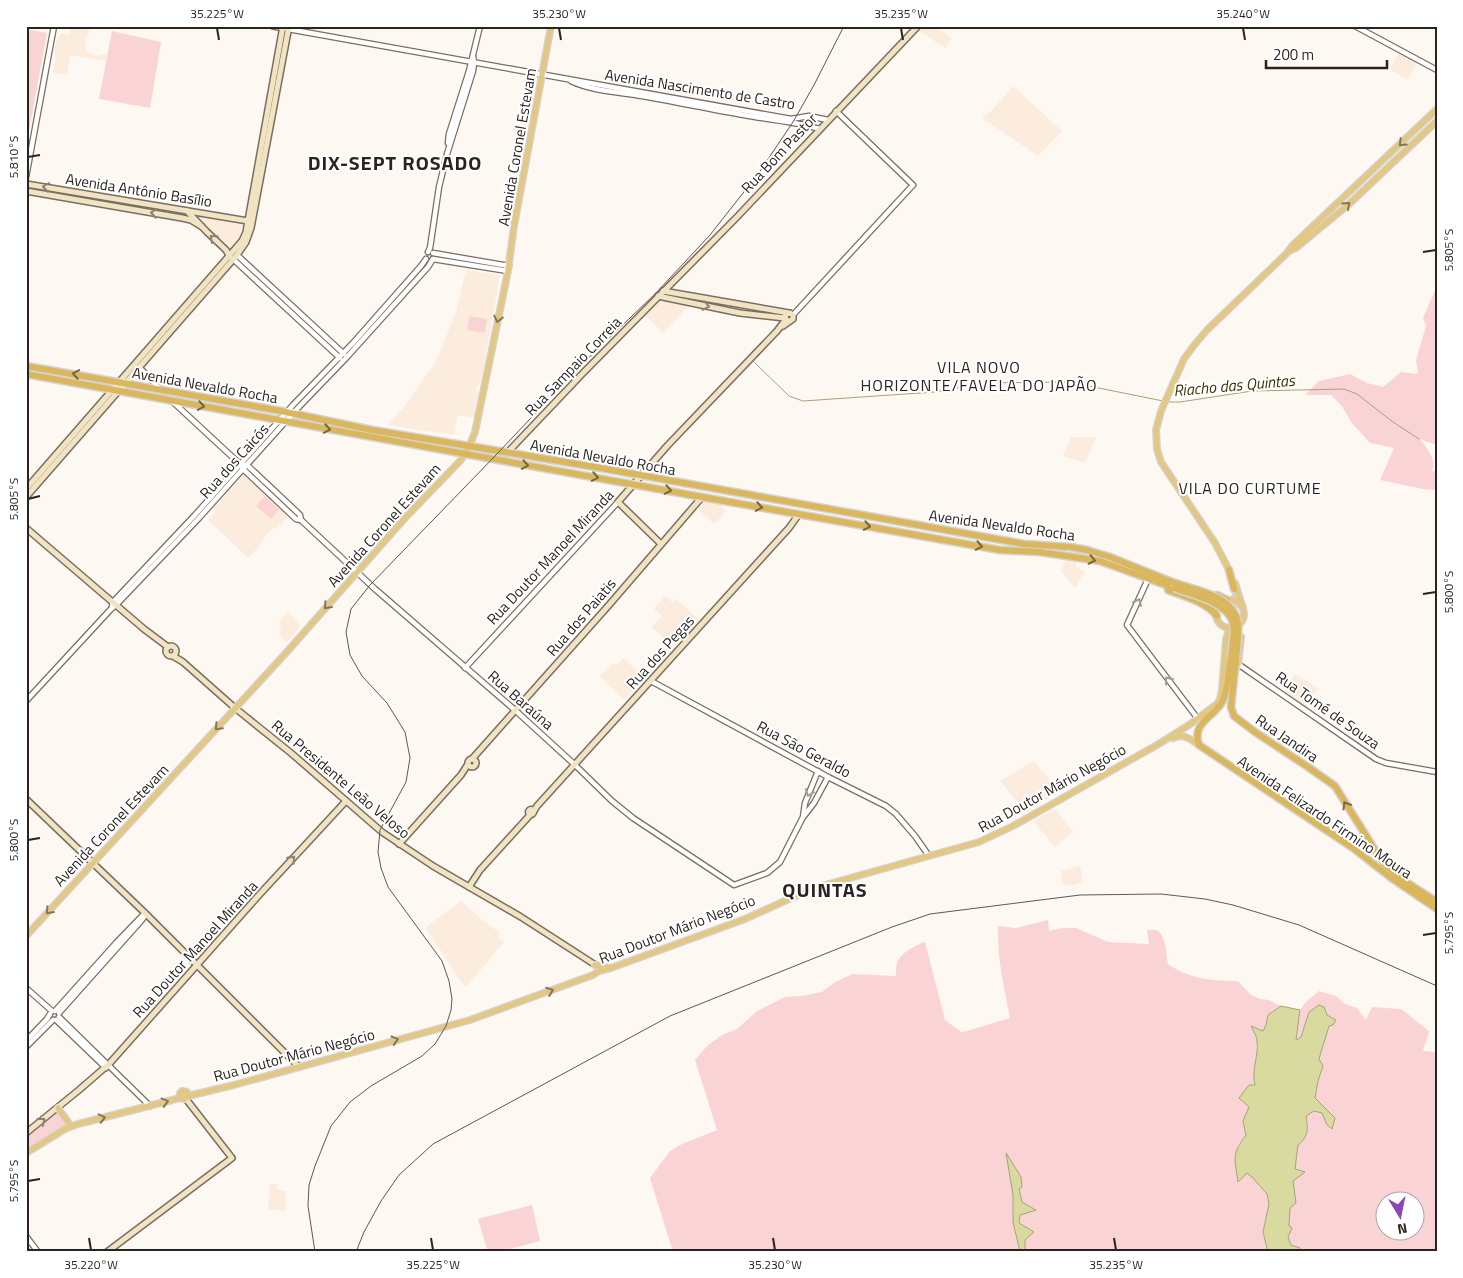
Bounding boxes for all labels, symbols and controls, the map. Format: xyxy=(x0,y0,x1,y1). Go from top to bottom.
text: 35.225°W xyxy=(190,4,244,23)
text: 35.230°W xyxy=(532,4,586,23)
text: 35.235°W xyxy=(874,4,928,23)
text: 35.240°W xyxy=(1216,4,1270,23)
scale bar xyxy=(1266,38,1387,70)
text: 200 m xyxy=(1273,43,1314,66)
street label: Avenida Nascimento de Castro xyxy=(603,63,797,115)
street label: Avenida Coronel Estevam xyxy=(492,66,542,228)
street label: Rua Bom Pastor xyxy=(736,108,822,198)
text: 5.810°S xyxy=(4,136,23,178)
one-way arrow xyxy=(1398,137,1407,146)
district label: DIX-SEPT ROSADO xyxy=(308,147,482,178)
street label: Avenida Antônio Basílio xyxy=(64,167,214,213)
one-way arrow xyxy=(41,183,50,193)
one-way arrow xyxy=(1341,202,1350,211)
one-way arrow xyxy=(150,209,159,219)
text: 5.805°S xyxy=(1439,229,1458,271)
one-way arrow xyxy=(210,235,219,244)
one-way arrow xyxy=(702,300,710,311)
street label: Rua Sampaio Correia xyxy=(519,311,627,421)
one-way arrow xyxy=(494,314,504,323)
district label: VILA NOVO HORIZONTE/FAVELA DO JAPÃO xyxy=(860,355,1098,397)
street label: Avenida Nevaldo Rocha xyxy=(130,361,280,409)
water label: Riacho das Quintas xyxy=(1172,368,1297,402)
one-way arrow xyxy=(72,370,81,380)
one-way arrow xyxy=(196,400,205,410)
street label: Rua dos Caicós xyxy=(194,418,274,504)
one-way arrow xyxy=(323,423,331,433)
street label: Avenida Nevaldo Rocha xyxy=(528,433,678,481)
street label: Avenida Coronel Estevam xyxy=(322,458,446,592)
one-way arrow xyxy=(520,459,529,470)
one-way arrow xyxy=(590,472,599,482)
district label: VILA DO CURTUME xyxy=(1178,476,1322,500)
text: 5.805°S xyxy=(4,478,23,520)
street label: Rua Doutor Manoel Miranda xyxy=(481,484,619,630)
one-way arrow xyxy=(663,485,672,495)
one-way arrow xyxy=(754,501,763,511)
street label: Avenida Nevaldo Rocha xyxy=(927,503,1077,547)
one-way arrow xyxy=(863,521,871,531)
one-way arrow xyxy=(975,540,984,551)
one-way arrow xyxy=(1088,554,1097,564)
text: 5.800°S xyxy=(1439,571,1458,613)
street label: Rua dos Paiatis xyxy=(541,573,621,661)
one-way arrow xyxy=(1131,598,1142,607)
one-way arrow xyxy=(324,601,333,610)
street label: Rua dos Pegas xyxy=(620,610,700,694)
street label: Rua Baraúna xyxy=(483,665,559,736)
street label: Rua Tomé de Souza xyxy=(1271,665,1385,755)
one-way arrow xyxy=(1165,677,1173,686)
street label: Rua Jandira xyxy=(1251,708,1324,768)
street label: Rua Presidente Leão Veloso xyxy=(267,714,415,844)
street label: Rua São Geraldo xyxy=(753,715,855,784)
one-way arrow xyxy=(215,721,224,730)
street label: Rua Doutor Mário Negócio xyxy=(974,738,1130,838)
street label: Avenida Felizardo Firmino Moura xyxy=(1233,750,1417,885)
street label: Avenida Coronel Estevam xyxy=(48,759,174,891)
one-way arrow xyxy=(805,789,815,797)
one-way arrow xyxy=(1343,802,1353,811)
text: 5.800°S xyxy=(4,819,23,861)
one-way arrow xyxy=(286,855,295,864)
district label: QUINTAS xyxy=(782,874,868,905)
street label: Rua Doutor Manoel Miranda xyxy=(127,875,263,1023)
street label: Rua Doutor Mário Negócio xyxy=(595,888,759,969)
one-way arrow xyxy=(46,905,55,914)
text: 5.795°S xyxy=(1439,912,1458,954)
one-way arrow xyxy=(545,987,554,997)
street label: Rua Doutor Mário Negócio xyxy=(211,1022,377,1088)
one-way arrow xyxy=(391,1035,399,1045)
one-way arrow xyxy=(160,1097,169,1108)
one-way arrow xyxy=(97,1113,106,1124)
one-way arrow xyxy=(36,1118,45,1126)
text: 5.795°S xyxy=(4,1160,23,1202)
north arrow xyxy=(1376,1190,1426,1240)
text: N xyxy=(1396,1218,1409,1240)
text: 35.220°W xyxy=(64,1255,118,1274)
text: 35.225°W xyxy=(406,1255,460,1274)
text: 35.230°W xyxy=(748,1255,802,1274)
text: 35.235°W xyxy=(1089,1255,1143,1274)

